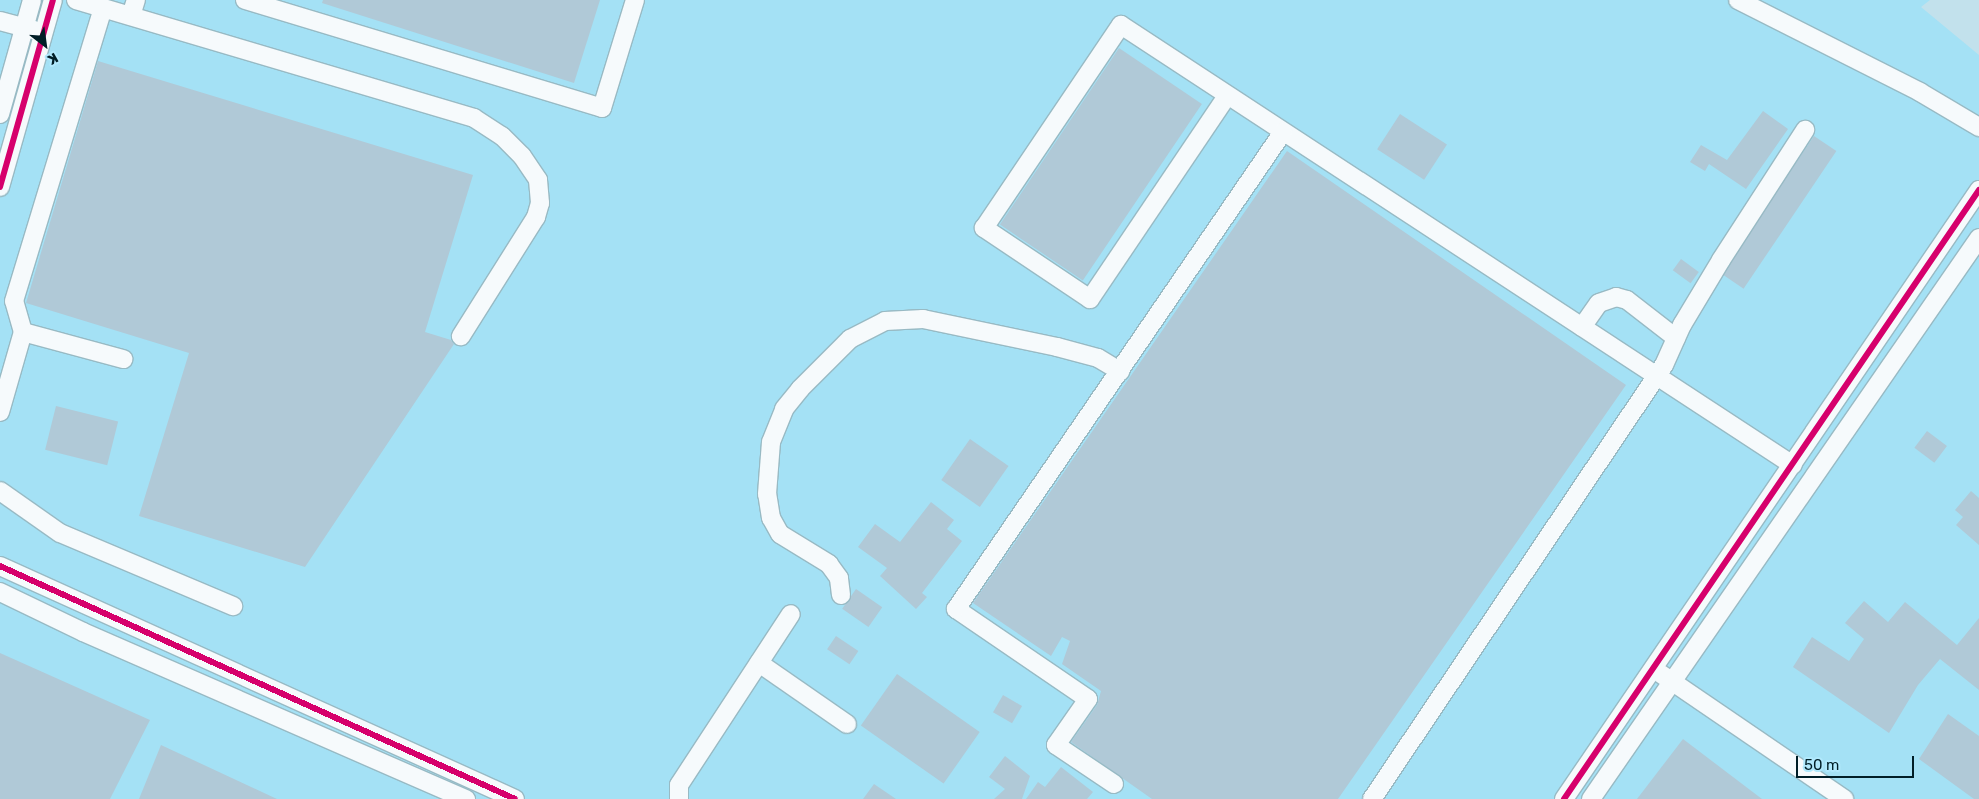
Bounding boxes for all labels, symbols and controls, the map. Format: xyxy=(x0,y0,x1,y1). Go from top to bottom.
north arrow xyxy=(20,20,70,70)
text: K xyxy=(44,49,61,68)
scale bar xyxy=(1799,746,1916,778)
text: 50 m xyxy=(1804,756,1839,774)

